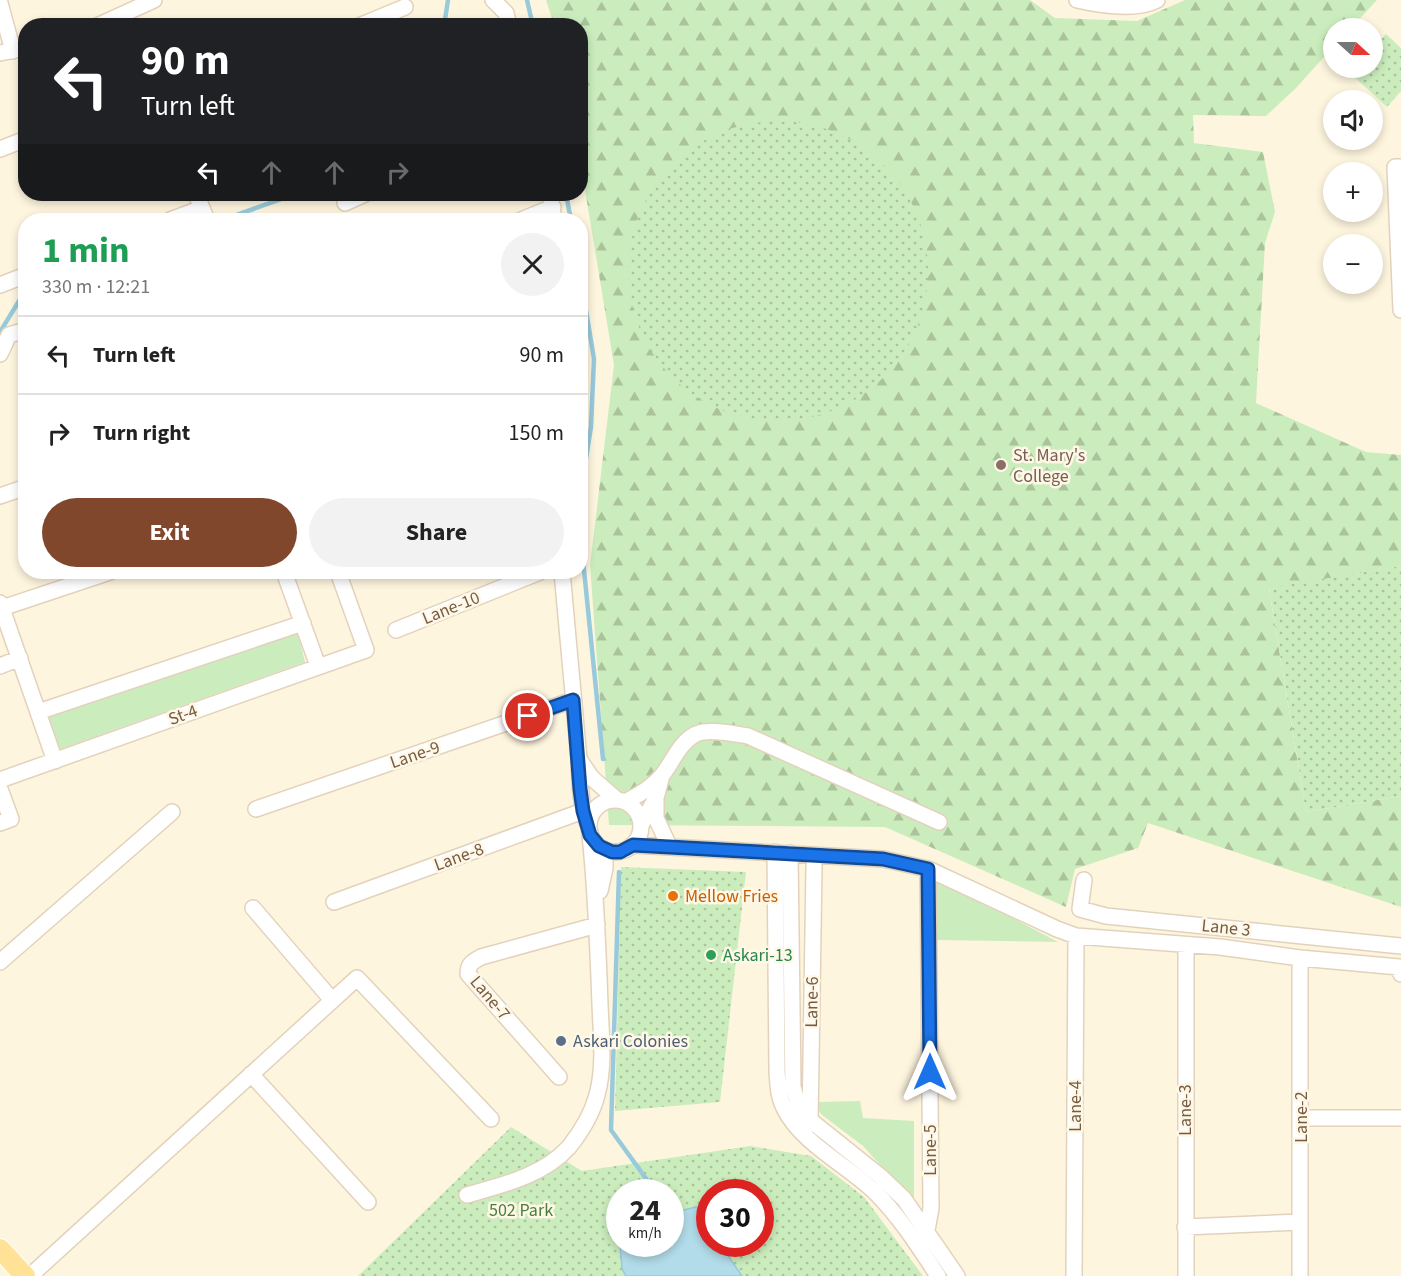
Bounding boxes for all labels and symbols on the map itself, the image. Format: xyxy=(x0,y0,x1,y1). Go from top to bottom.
north arrow xyxy=(1323,18,1383,78)
place label: St. Mary's College xyxy=(1013,443,1085,489)
marker: St. Mary's College xyxy=(994,458,1008,472)
street label: Lane-10 xyxy=(418,585,484,631)
pin xyxy=(502,690,553,741)
street label: St-4 xyxy=(165,698,201,732)
street label: Lane-9 xyxy=(387,735,443,775)
street label: Lane-8 xyxy=(431,836,487,878)
place label: Mellow Fries xyxy=(685,884,778,909)
marker: Mellow Fries xyxy=(666,889,680,903)
street label: Lane 3 xyxy=(1200,913,1252,943)
place label: Askari-13 xyxy=(723,943,793,968)
marker: Askari-13 xyxy=(704,948,718,962)
street label: Lane-7 xyxy=(464,970,516,1026)
street label: Lane-6 xyxy=(799,976,825,1028)
place label: Askari Colonies xyxy=(573,1029,688,1054)
marker: Askari Colonies xyxy=(554,1034,568,1048)
position arrow xyxy=(898,1040,962,1104)
street label: Lane-4 xyxy=(1063,1080,1088,1132)
street label: Lane-3 xyxy=(1173,1084,1198,1136)
street label: Lane-2 xyxy=(1289,1091,1314,1143)
street label: Lane-5 xyxy=(918,1124,943,1176)
speed limit sign: 30 xyxy=(696,1179,774,1257)
park label: 502 Park xyxy=(489,1198,553,1223)

